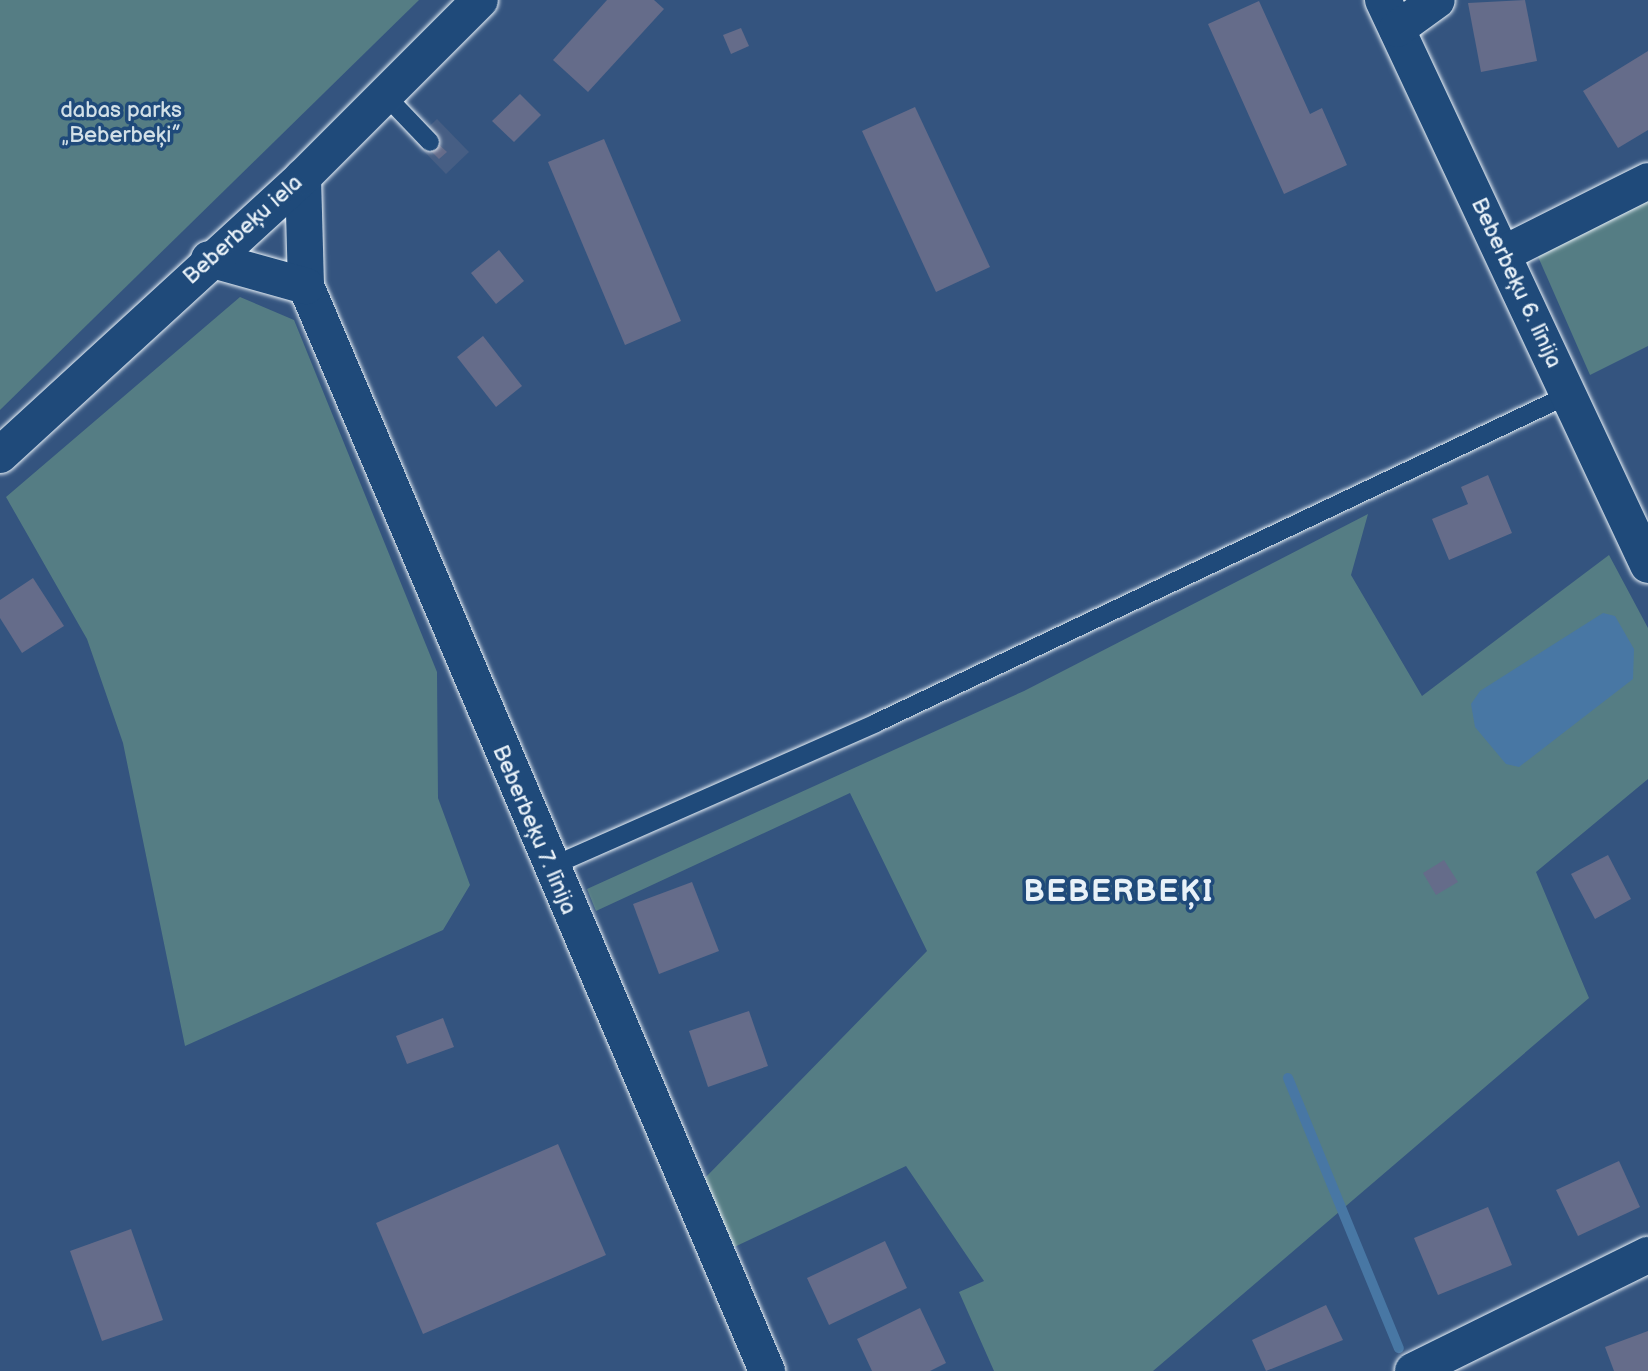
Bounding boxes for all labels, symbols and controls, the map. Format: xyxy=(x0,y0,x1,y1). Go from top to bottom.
park label: dabas parks „Beberbeķi” xyxy=(60,97,182,148)
street label: Beberbeķu iela xyxy=(178,170,308,290)
street label: Beberbeķu 6. līnija xyxy=(1465,194,1567,372)
street label: Beberbeķu 7. līnija xyxy=(486,741,582,919)
district label: BEBERBEĶI xyxy=(1023,874,1215,910)

